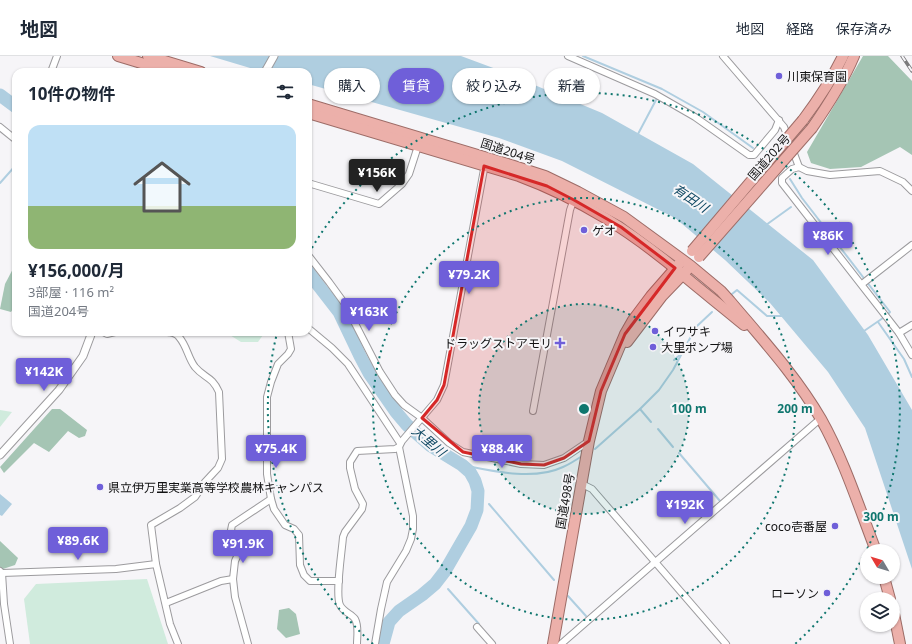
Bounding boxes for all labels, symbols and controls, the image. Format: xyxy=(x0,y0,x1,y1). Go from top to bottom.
text: 地図 xyxy=(20,16,58,42)
text: 地図 xyxy=(736,19,764,38)
text: 経路 xyxy=(786,19,814,38)
text: 保存済み xyxy=(836,19,892,38)
chip: 購入 xyxy=(324,68,380,104)
chip: 賃貸 xyxy=(388,68,444,104)
chip: 絞り込み xyxy=(452,68,536,104)
chip: 新着 xyxy=(544,68,600,104)
place label: 川東保育園 xyxy=(787,68,847,85)
marker: 川東保育園 xyxy=(774,71,784,81)
icon: filters xyxy=(274,81,296,103)
text: 10件の物件 xyxy=(28,82,115,105)
street label: 国道202号 xyxy=(744,130,794,184)
street label: 国道204号 xyxy=(478,134,538,168)
icon: home xyxy=(126,151,198,223)
pin: ¥156K xyxy=(349,159,405,193)
text: ¥156K xyxy=(358,163,396,181)
water label: 有田川 xyxy=(670,180,714,217)
place label: ゲオ xyxy=(592,222,616,239)
pin: ¥86K xyxy=(804,222,852,256)
marker: ゲオ xyxy=(579,225,589,235)
text: ¥86K xyxy=(813,226,843,244)
text: ¥156,000/月 xyxy=(28,259,125,282)
pin: ¥79.2K xyxy=(436,261,502,295)
text: ¥79.2K xyxy=(448,265,490,283)
text: 3部屋 · 116 m² xyxy=(28,283,114,301)
pin: ¥163K xyxy=(341,298,397,332)
text: 国道204号 xyxy=(28,302,89,320)
text: ¥163K xyxy=(350,302,388,320)
place label: イワサキ xyxy=(663,323,711,340)
marker: イワサキ xyxy=(650,326,660,336)
place label: ドラッグストアモリ xyxy=(444,335,552,352)
marker: ドラッグストアモリ xyxy=(555,338,565,348)
place label: 大里ポンプ場 xyxy=(661,339,733,356)
marker: 大里ポンプ場 xyxy=(648,342,658,352)
pin: ¥142K xyxy=(16,358,72,392)
text: ¥142K xyxy=(25,362,63,380)
text: 100 m xyxy=(671,400,707,417)
text: 200 m xyxy=(777,400,813,417)
centre of rings xyxy=(577,402,591,416)
water label: 大里川 xyxy=(408,422,451,462)
pin: ¥75.4K xyxy=(243,435,309,469)
pin: ¥88.4K xyxy=(469,435,535,469)
text: ¥75.4K xyxy=(255,439,297,457)
text: ¥88.4K xyxy=(481,439,523,457)
street label: 国道498号 xyxy=(552,472,578,530)
place label: 県立伊万里実業高等学校農林キャンパス xyxy=(108,479,324,496)
marker: 県立伊万里実業高等学校農林キャンパス xyxy=(95,482,105,492)
pin: ¥192K xyxy=(657,491,713,525)
text: ¥192K xyxy=(666,495,704,513)
text: 300 m xyxy=(863,508,899,525)
place label: coco壱番屋 xyxy=(765,518,827,535)
marker: coco壱番屋 xyxy=(830,521,840,531)
pin: ¥89.6K xyxy=(45,527,111,561)
pin: ¥91.9K xyxy=(210,530,276,564)
text: ¥89.6K xyxy=(57,531,99,549)
text: ¥91.9K xyxy=(222,534,264,552)
north arrow xyxy=(860,544,900,584)
map controls xyxy=(860,544,900,632)
place label: ローソン xyxy=(771,585,819,602)
marker: ローソン xyxy=(822,588,832,598)
button: layers xyxy=(860,592,900,632)

